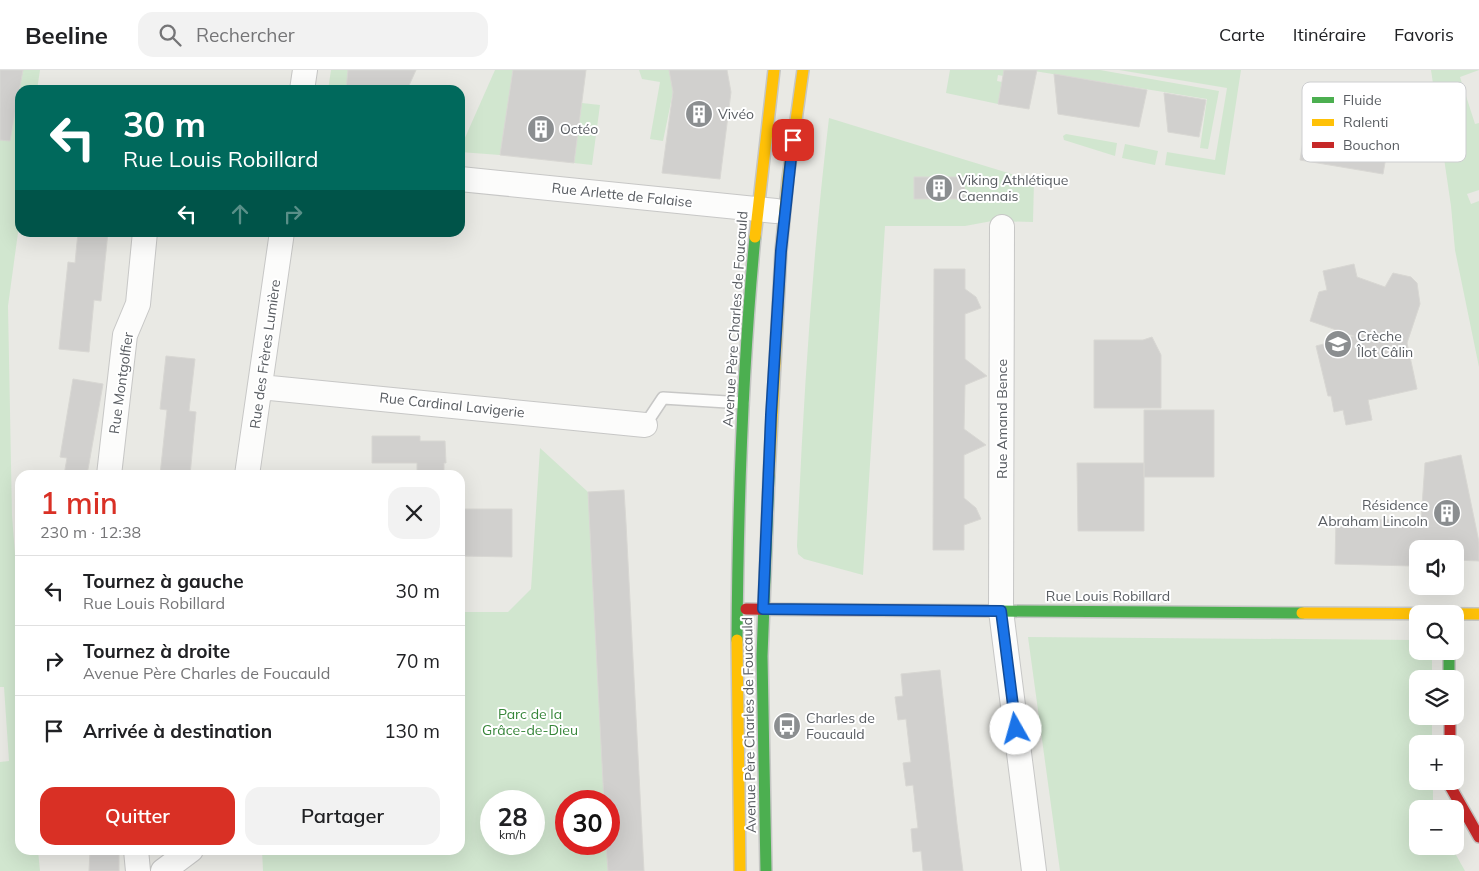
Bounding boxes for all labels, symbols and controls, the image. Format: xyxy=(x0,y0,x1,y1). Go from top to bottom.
search box xyxy=(138,12,488,57)
text: Beeline xyxy=(25,20,108,50)
icon: search xyxy=(156,21,184,49)
text: Rechercher xyxy=(196,23,295,47)
text: Carte xyxy=(1219,23,1265,46)
text: Itinéraire xyxy=(1293,23,1366,46)
text: Favoris xyxy=(1394,23,1454,46)
legend xyxy=(1302,82,1466,162)
text: Fluide xyxy=(1343,91,1382,109)
building icon: Vivéo xyxy=(684,99,714,129)
text: 30 m xyxy=(123,102,206,146)
icon: left xyxy=(40,105,105,170)
place label: Vivéo xyxy=(718,105,754,123)
text: Ralenti xyxy=(1343,113,1388,131)
building icon: Octéo xyxy=(526,114,556,144)
pin xyxy=(772,119,814,161)
place label: Octéo xyxy=(560,120,598,138)
icon: arrive xyxy=(779,126,807,154)
text: Bouchon xyxy=(1343,136,1400,154)
text: Rue Louis Robillard xyxy=(123,145,318,173)
place label: Viking Athlétique Caennais xyxy=(958,171,1068,205)
building icon: Viking Athlétique Caennais xyxy=(924,173,954,203)
street label: Rue Arlette de Falaise xyxy=(551,179,693,211)
icon: left xyxy=(173,200,201,228)
icon: ahead xyxy=(226,200,254,228)
icon: right xyxy=(279,200,307,228)
street label: Avenue Père Charles de Foucauld xyxy=(718,210,752,428)
street label: Rue des Frères Lumière xyxy=(246,278,284,430)
place label: Crèche Îlot Câlin xyxy=(1356,327,1413,361)
school or university icon: Crèche Îlot Câlin xyxy=(1323,329,1353,359)
street label: Rue Montgolfier xyxy=(105,330,137,435)
street label: Rue Amand Bence xyxy=(993,359,1011,479)
street label: Rue Cardinal Lavigerie xyxy=(378,388,526,422)
text: 1 min xyxy=(40,484,118,522)
button: close xyxy=(388,487,440,539)
place label: Résidence Abraham Lincoln xyxy=(1318,496,1428,530)
building icon: Résidence Abraham Lincoln xyxy=(1432,498,1462,528)
text: 230 m · 12:38 xyxy=(40,522,141,542)
map controls xyxy=(1409,540,1464,855)
button: sound xyxy=(1409,540,1464,595)
text: Tournez à gauche xyxy=(83,569,244,593)
icon: left xyxy=(40,577,68,605)
text: 30 m xyxy=(396,579,440,603)
street label: Rue Louis Robillard xyxy=(1046,587,1170,605)
text: Rue Louis Robillard xyxy=(83,593,225,613)
button: search xyxy=(1409,605,1464,660)
street label: Avenue Père Charles de Foucauld xyxy=(738,617,760,833)
text: Tournez à droite xyxy=(83,639,230,663)
icon: right xyxy=(40,647,68,675)
text: 70 m xyxy=(396,649,440,673)
text: Avenue Père Charles de Foucauld xyxy=(83,663,330,683)
button: layers xyxy=(1409,670,1464,725)
position arrow xyxy=(989,702,1041,754)
park label: Parc de la Grâce-de-Dieu xyxy=(482,705,578,739)
place label: Charles de Foucauld xyxy=(806,709,875,743)
bus stop icon: Charles de Foucauld xyxy=(772,711,802,741)
icon: arrive xyxy=(40,717,68,745)
text: Arrivée à destination xyxy=(83,719,272,743)
text: 130 m xyxy=(384,719,440,743)
button: + xyxy=(1409,735,1464,790)
button: Quitter xyxy=(40,787,235,845)
button: Partager xyxy=(245,787,440,845)
speed limit sign: 30 xyxy=(555,790,620,855)
button: − xyxy=(1409,800,1464,855)
text: 28 xyxy=(497,801,528,832)
text: km/h xyxy=(499,827,526,842)

